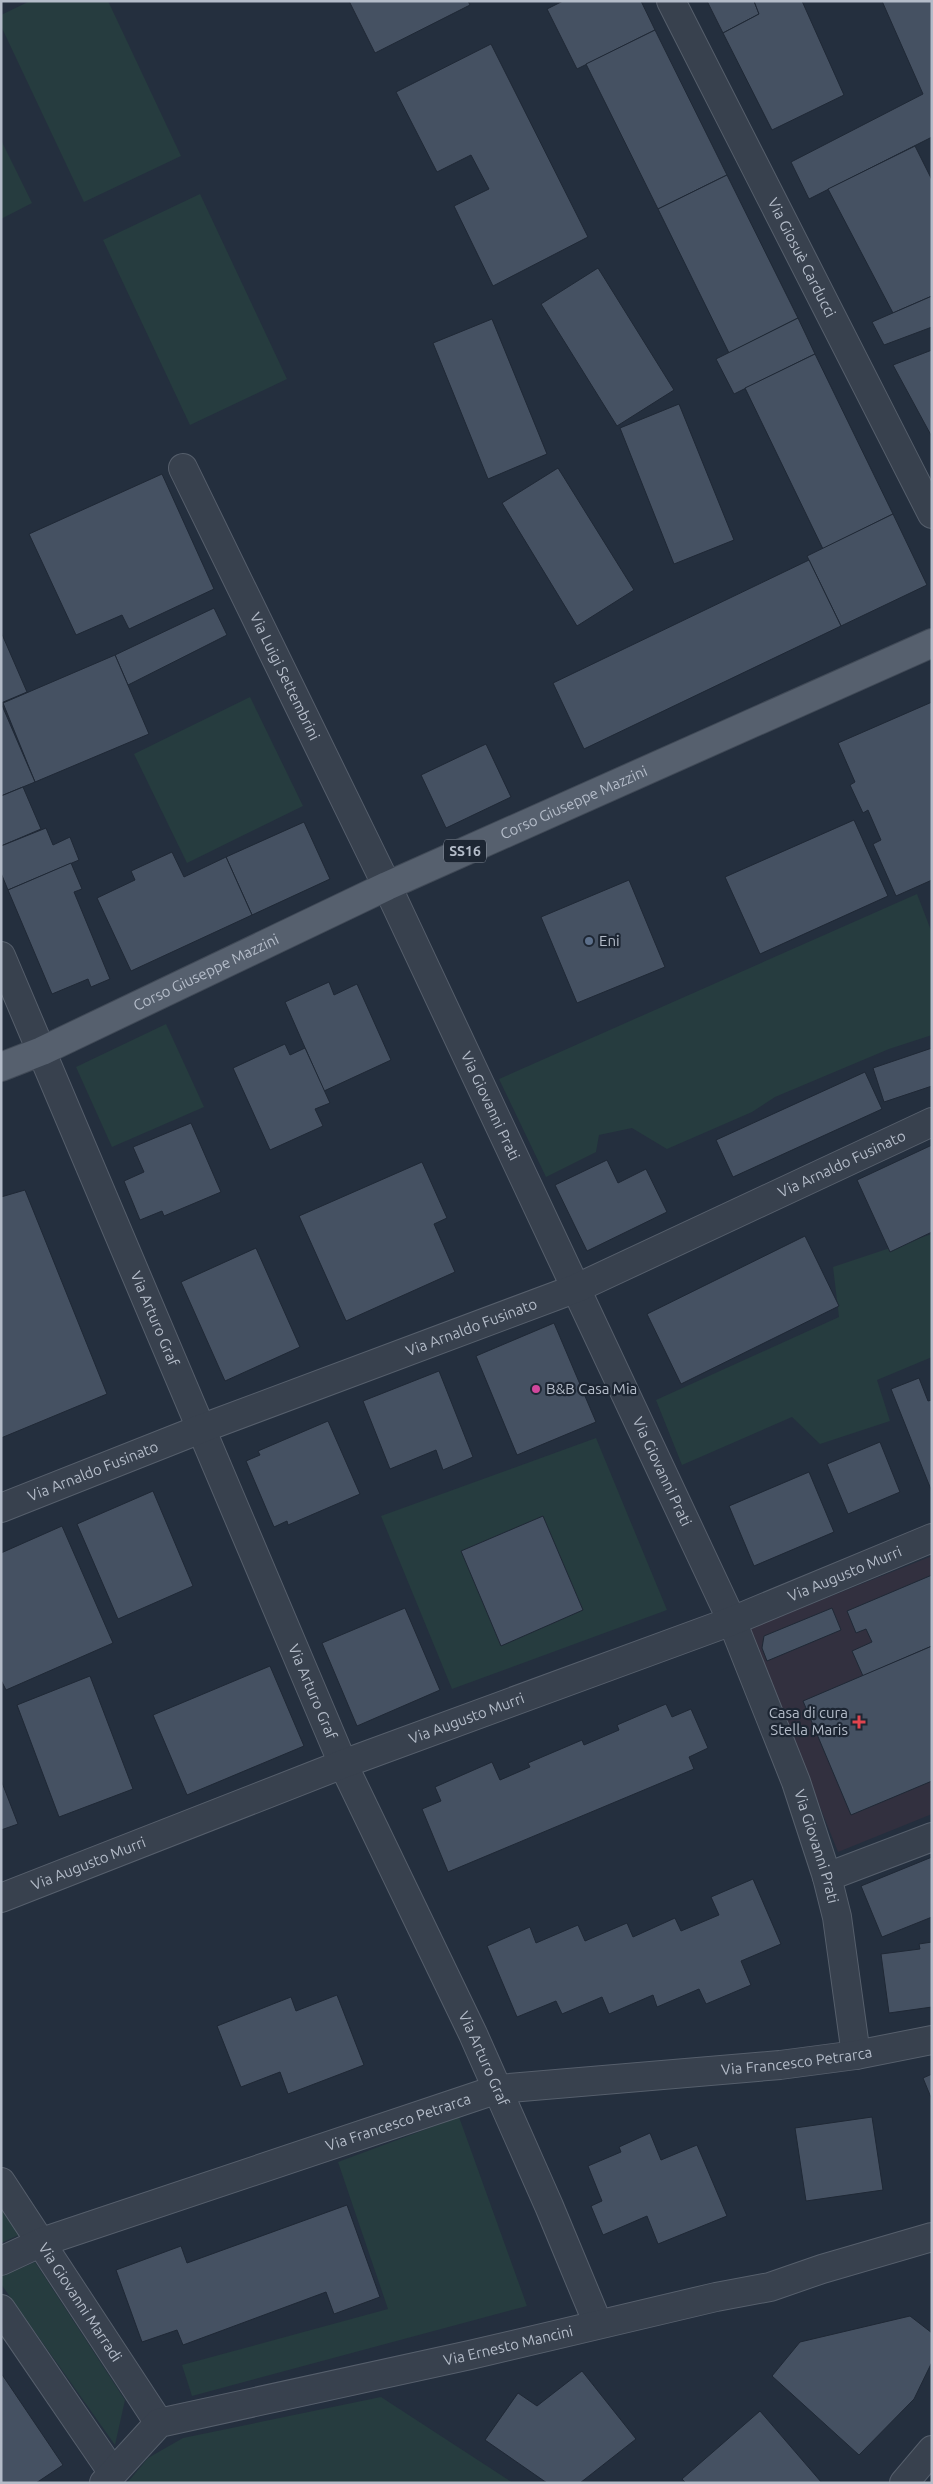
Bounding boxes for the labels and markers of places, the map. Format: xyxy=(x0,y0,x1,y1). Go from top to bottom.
place label: Eni xyxy=(599,932,620,949)
marker: Eni xyxy=(583,935,595,947)
place label: B&B Casa Mia xyxy=(546,1380,637,1397)
marker: B&B Casa Mia xyxy=(530,1383,542,1395)
place label: Casa di cura Stella Maris xyxy=(769,1704,848,1738)
marker: Casa di cura Stella Maris xyxy=(852,1715,866,1729)

